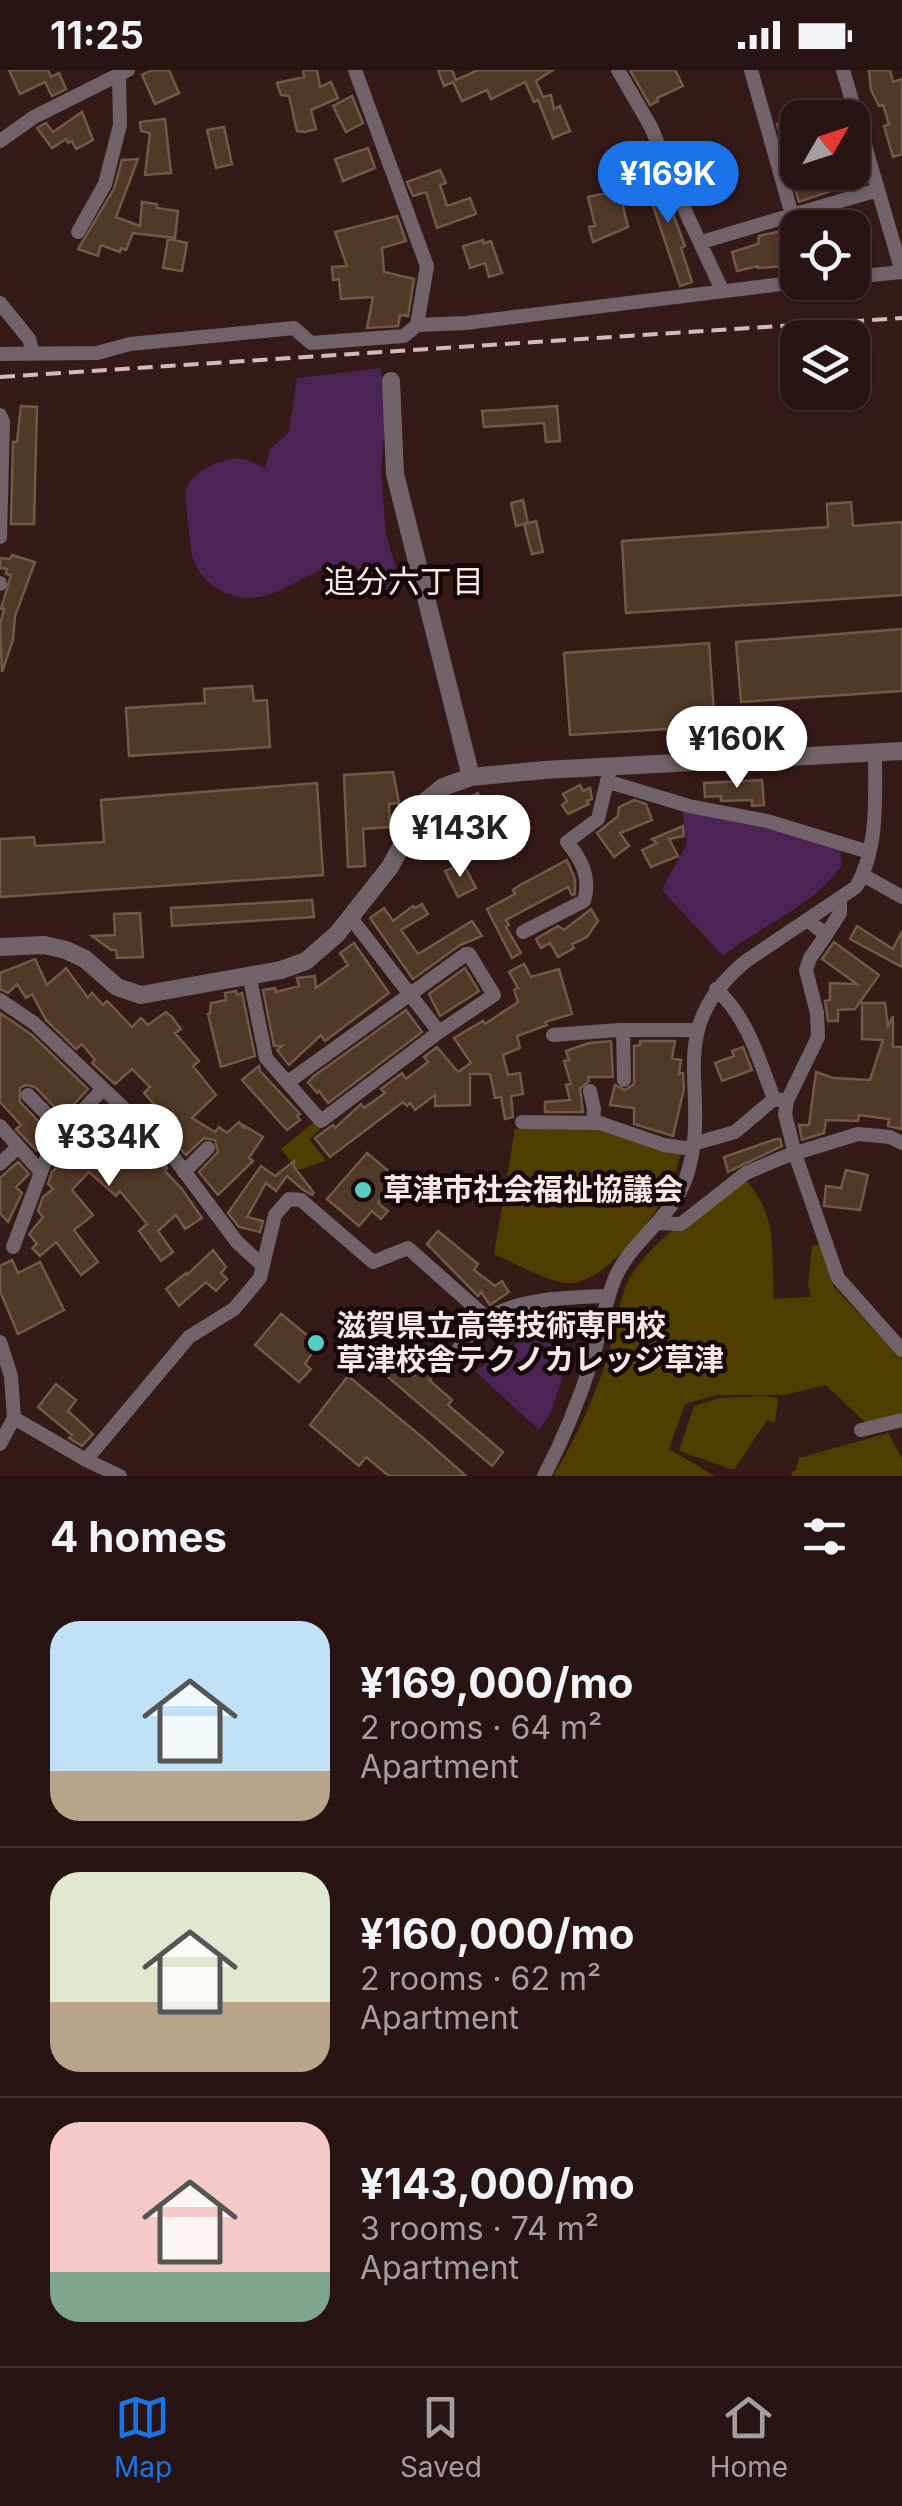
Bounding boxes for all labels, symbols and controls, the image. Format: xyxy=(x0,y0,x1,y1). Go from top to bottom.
text: 11:25 xyxy=(50,12,144,58)
north arrow xyxy=(780,100,870,190)
map controls xyxy=(780,100,870,410)
pin: ¥169K xyxy=(598,141,738,226)
text: ¥169K xyxy=(620,154,716,193)
button: locate xyxy=(780,210,870,300)
button: layers xyxy=(780,320,870,410)
district label: 追分六丁目 xyxy=(324,562,484,601)
pin: ¥160K xyxy=(667,706,807,791)
text: ¥160K xyxy=(688,719,786,758)
pin: ¥143K xyxy=(390,795,530,880)
text: ¥143K xyxy=(411,808,509,847)
pin: ¥334K xyxy=(39,1104,179,1189)
text: ¥334K xyxy=(57,1117,161,1156)
place label: 草津市社会福祉協議会 xyxy=(383,1171,683,1207)
marker: 草津市社会福祉協議会 xyxy=(352,1179,374,1201)
place label: 滋賀県立高等技術専門校 草津校舎テクノカレッジ草津 xyxy=(336,1307,724,1377)
marker: 滋賀県立高等技術専門校 草津校舎テクノカレッジ草津 xyxy=(305,1332,327,1354)
icon: filters xyxy=(797,1509,852,1564)
text: 4 homes xyxy=(50,1511,227,1562)
text: ¥169,000/mo xyxy=(360,1657,634,1708)
icon: home xyxy=(130,1661,250,1781)
text: 2 rooms · 64 m² xyxy=(360,1708,602,1747)
text: Apartment xyxy=(360,1747,519,1786)
text: ¥160,000/mo xyxy=(360,1908,635,1959)
icon: home xyxy=(130,1912,250,2032)
text: 2 rooms · 62 m² xyxy=(360,1959,601,1998)
text: Apartment xyxy=(360,1998,519,2037)
text: ¥143,000/mo xyxy=(360,2158,635,2209)
icon: home xyxy=(130,2162,250,2282)
text: 3 rooms · 74 m² xyxy=(360,2209,599,2248)
text: Apartment xyxy=(360,2248,519,2287)
tab: Map xyxy=(114,2390,172,2484)
tab: Saved xyxy=(400,2390,482,2484)
tab: Home xyxy=(710,2390,788,2484)

